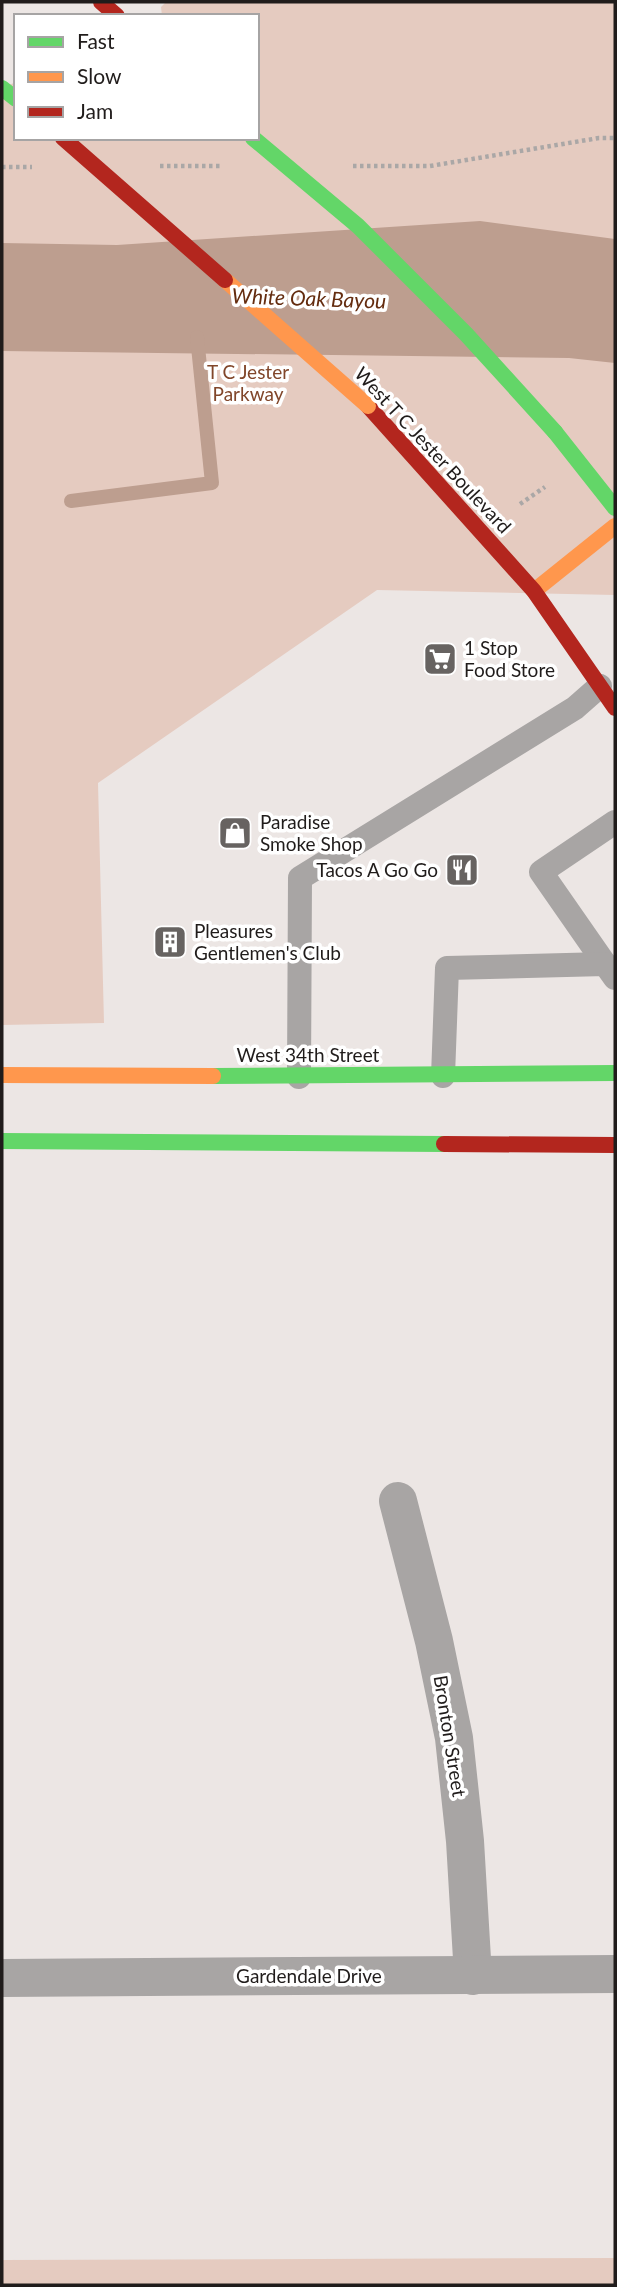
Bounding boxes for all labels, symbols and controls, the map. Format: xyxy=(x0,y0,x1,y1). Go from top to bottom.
legend xyxy=(14,14,259,140)
text: Fast xyxy=(77,28,115,53)
text: Slow xyxy=(77,63,122,88)
text: Jam xyxy=(77,98,113,123)
water label: White Oak Bayou xyxy=(231,282,387,313)
park label: T C Jester Parkway xyxy=(207,360,289,405)
street label: West T C Jester Boulevard xyxy=(350,362,516,537)
place label: 1 Stop Food Store xyxy=(464,636,555,681)
supermarket icon: 1 Stop Food Store xyxy=(421,640,459,678)
place label: Paradise Smoke Shop xyxy=(260,810,363,855)
shop icon: Paradise Smoke Shop xyxy=(216,814,254,852)
restaurant icon: Tacos A Go Go xyxy=(443,851,481,889)
place label: Tacos A Go Go xyxy=(316,858,438,881)
place label: Pleasures Gentlemen's Club xyxy=(194,919,341,964)
building icon: Pleasures Gentlemen's Club xyxy=(151,923,189,961)
street label: West 34th Street xyxy=(237,1043,380,1066)
street label: Bronton Street xyxy=(430,1673,471,1799)
street label: Gardendale Drive xyxy=(236,1964,382,1987)

